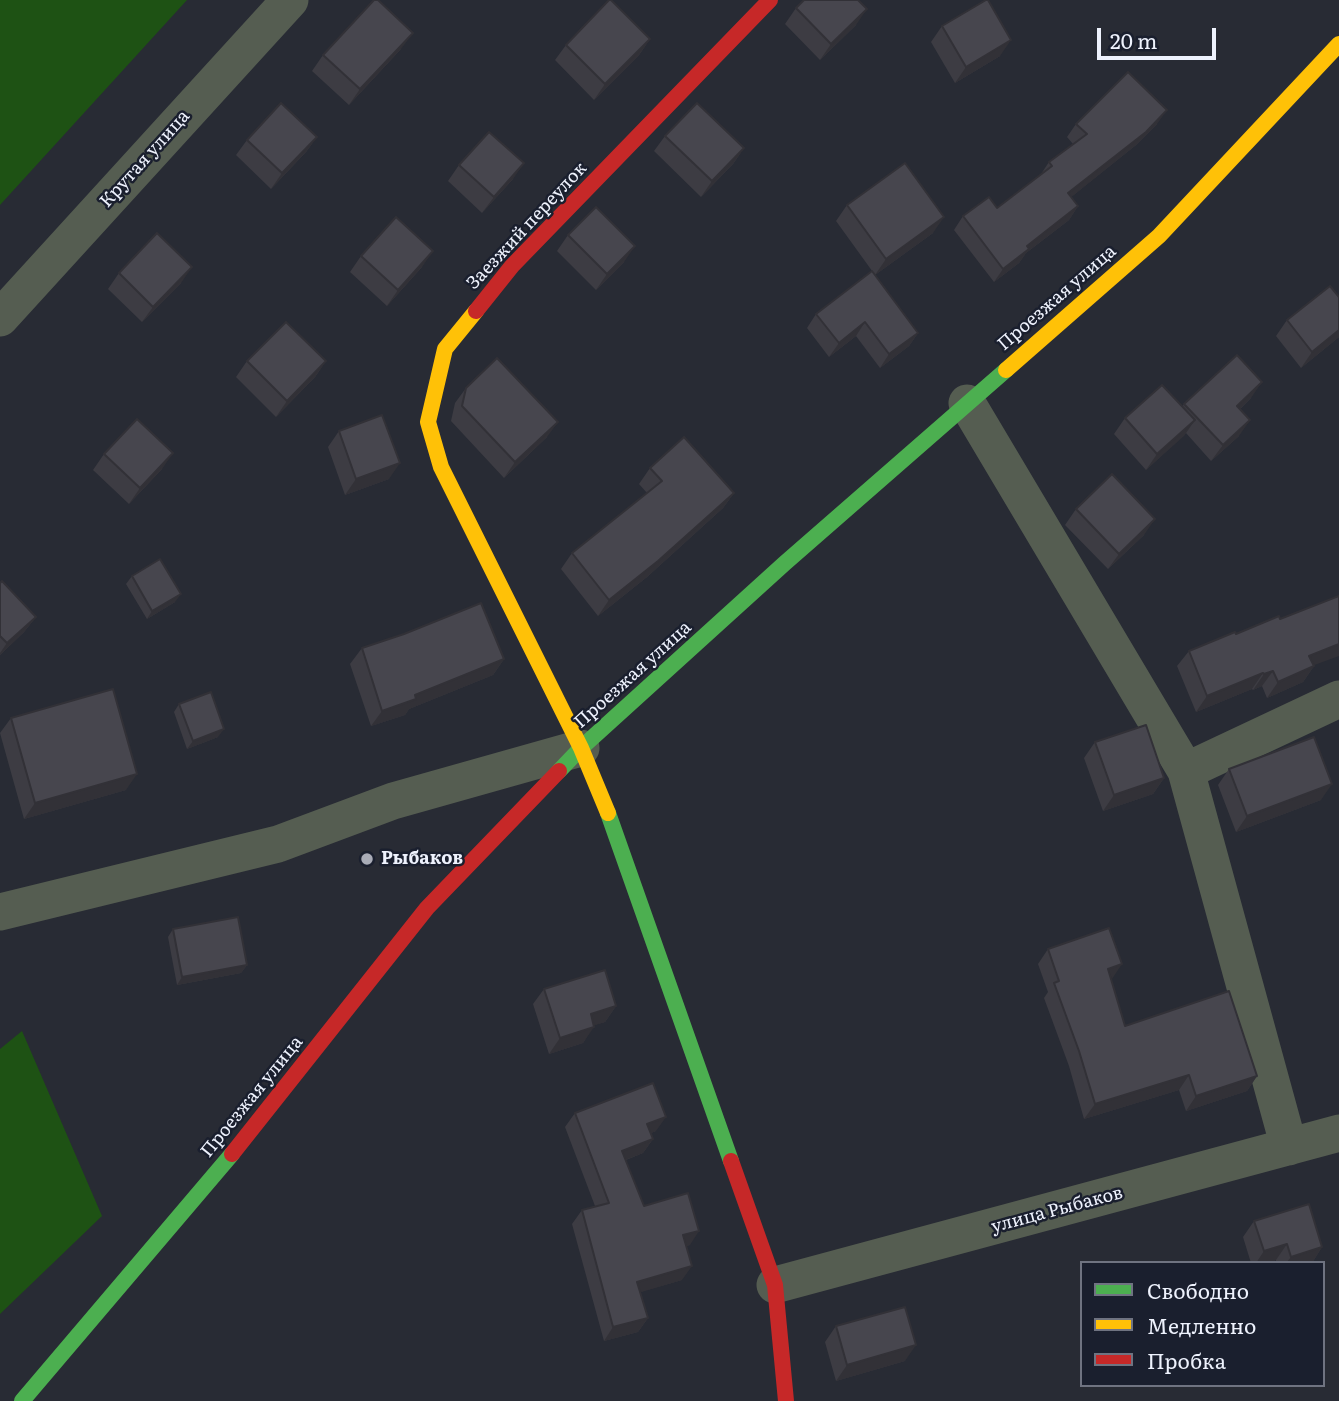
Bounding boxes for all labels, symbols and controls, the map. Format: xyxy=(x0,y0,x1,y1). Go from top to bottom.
scale bar xyxy=(1101,14,1220,58)
text: 20 m xyxy=(1110,24,1157,55)
street label: Крутая улица xyxy=(96,106,194,212)
street label: Заезжий переулок xyxy=(462,158,592,294)
street label: Проезжая улица xyxy=(993,241,1121,355)
street label: Проезжая улица xyxy=(570,617,696,733)
place label: Рыбаков xyxy=(381,848,463,870)
marker: Рыбаков xyxy=(359,851,375,867)
street label: Проезжая улица xyxy=(196,1032,308,1162)
street label: улица Рыбаков xyxy=(989,1182,1125,1238)
legend xyxy=(1080,1261,1325,1387)
text: Свободно xyxy=(1147,1274,1249,1305)
text: Медленно xyxy=(1147,1309,1256,1340)
text: Пробка xyxy=(1147,1344,1226,1375)

